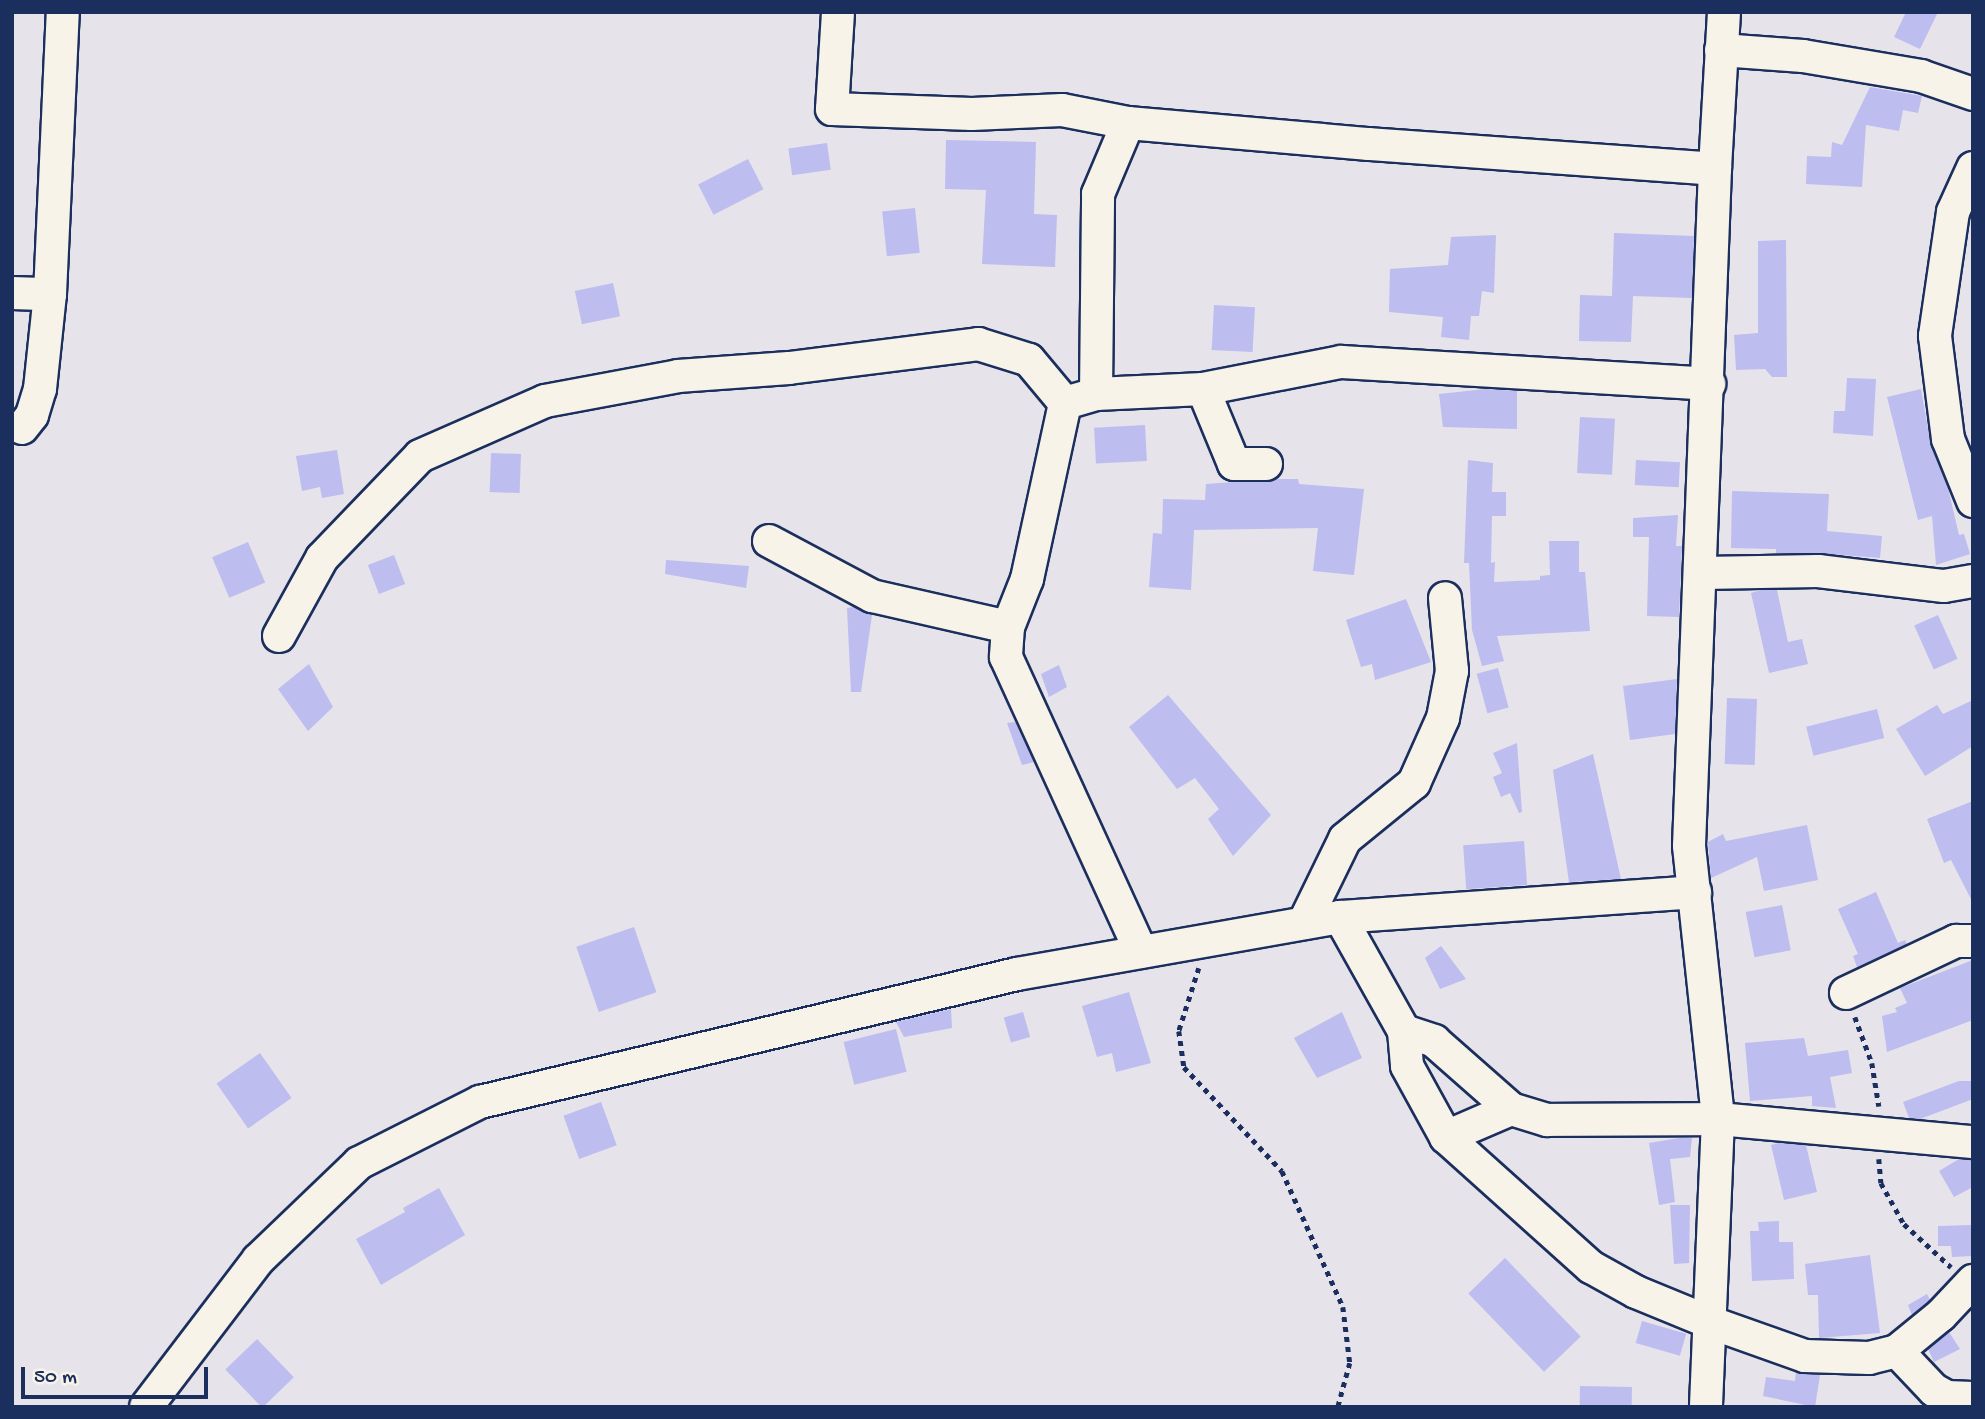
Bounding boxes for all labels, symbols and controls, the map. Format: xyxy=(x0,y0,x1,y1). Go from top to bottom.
scale bar xyxy=(24,1352,212,1396)
text: 50 m xyxy=(34,1366,77,1391)

